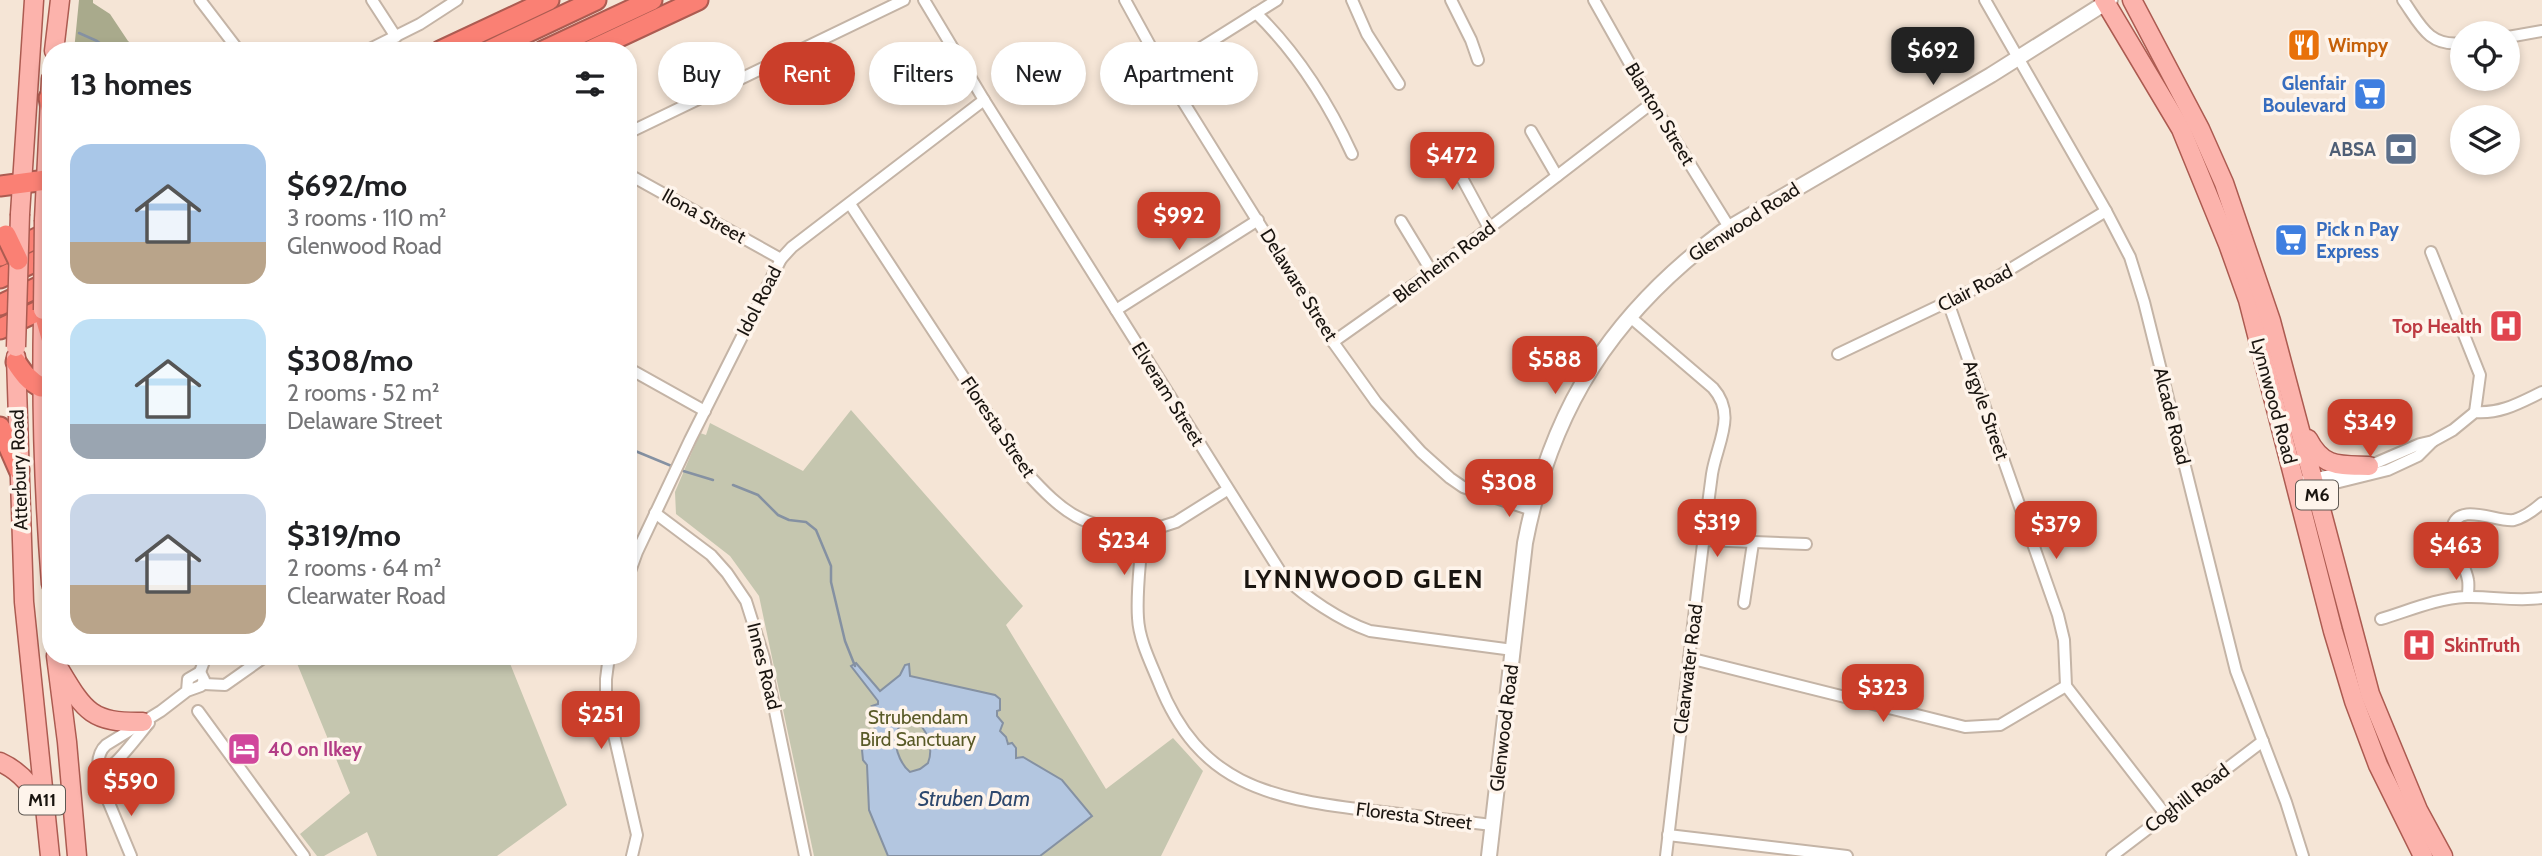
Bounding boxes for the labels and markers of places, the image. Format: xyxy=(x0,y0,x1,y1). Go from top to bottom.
restaurant icon: Wimpy xyxy=(2285,26,2323,64)
pin: $692 xyxy=(1892,28,1974,87)
place label: Wimpy xyxy=(2328,34,2389,57)
place label: Glenfair Boulevard xyxy=(2262,72,2347,117)
supermarket icon: Glenfair Boulevard xyxy=(2351,75,2389,113)
bank icon: ABSA xyxy=(2382,130,2420,168)
pin: $472 xyxy=(1411,132,1493,192)
place label: ABSA xyxy=(2329,138,2376,161)
pin: $992 xyxy=(1138,192,1220,252)
place label: Pick n Pay Express xyxy=(2316,218,2400,263)
supermarket icon: Pick n Pay Express xyxy=(2272,221,2310,259)
hospital icon: Top Health xyxy=(2487,307,2525,345)
place label: Top Health xyxy=(2392,315,2482,338)
pin: $588 xyxy=(1514,336,1596,396)
pin: $349 xyxy=(2329,400,2411,459)
pin: $308 xyxy=(1468,460,1550,519)
pin: $319 xyxy=(1676,500,1758,559)
pin: $379 xyxy=(2015,502,2097,561)
pin: $234 xyxy=(1083,518,1165,577)
pin: $463 xyxy=(2415,522,2497,582)
hospital icon: SkinTruth xyxy=(2400,626,2438,664)
place label: SkinTruth xyxy=(2444,634,2520,657)
pin: $323 xyxy=(1842,664,1924,724)
pin: $251 xyxy=(560,692,642,751)
hotel icon: 40 on Ilkey xyxy=(225,730,263,768)
place label: 40 on Ilkey xyxy=(268,738,363,761)
pin: $590 xyxy=(90,758,172,818)

